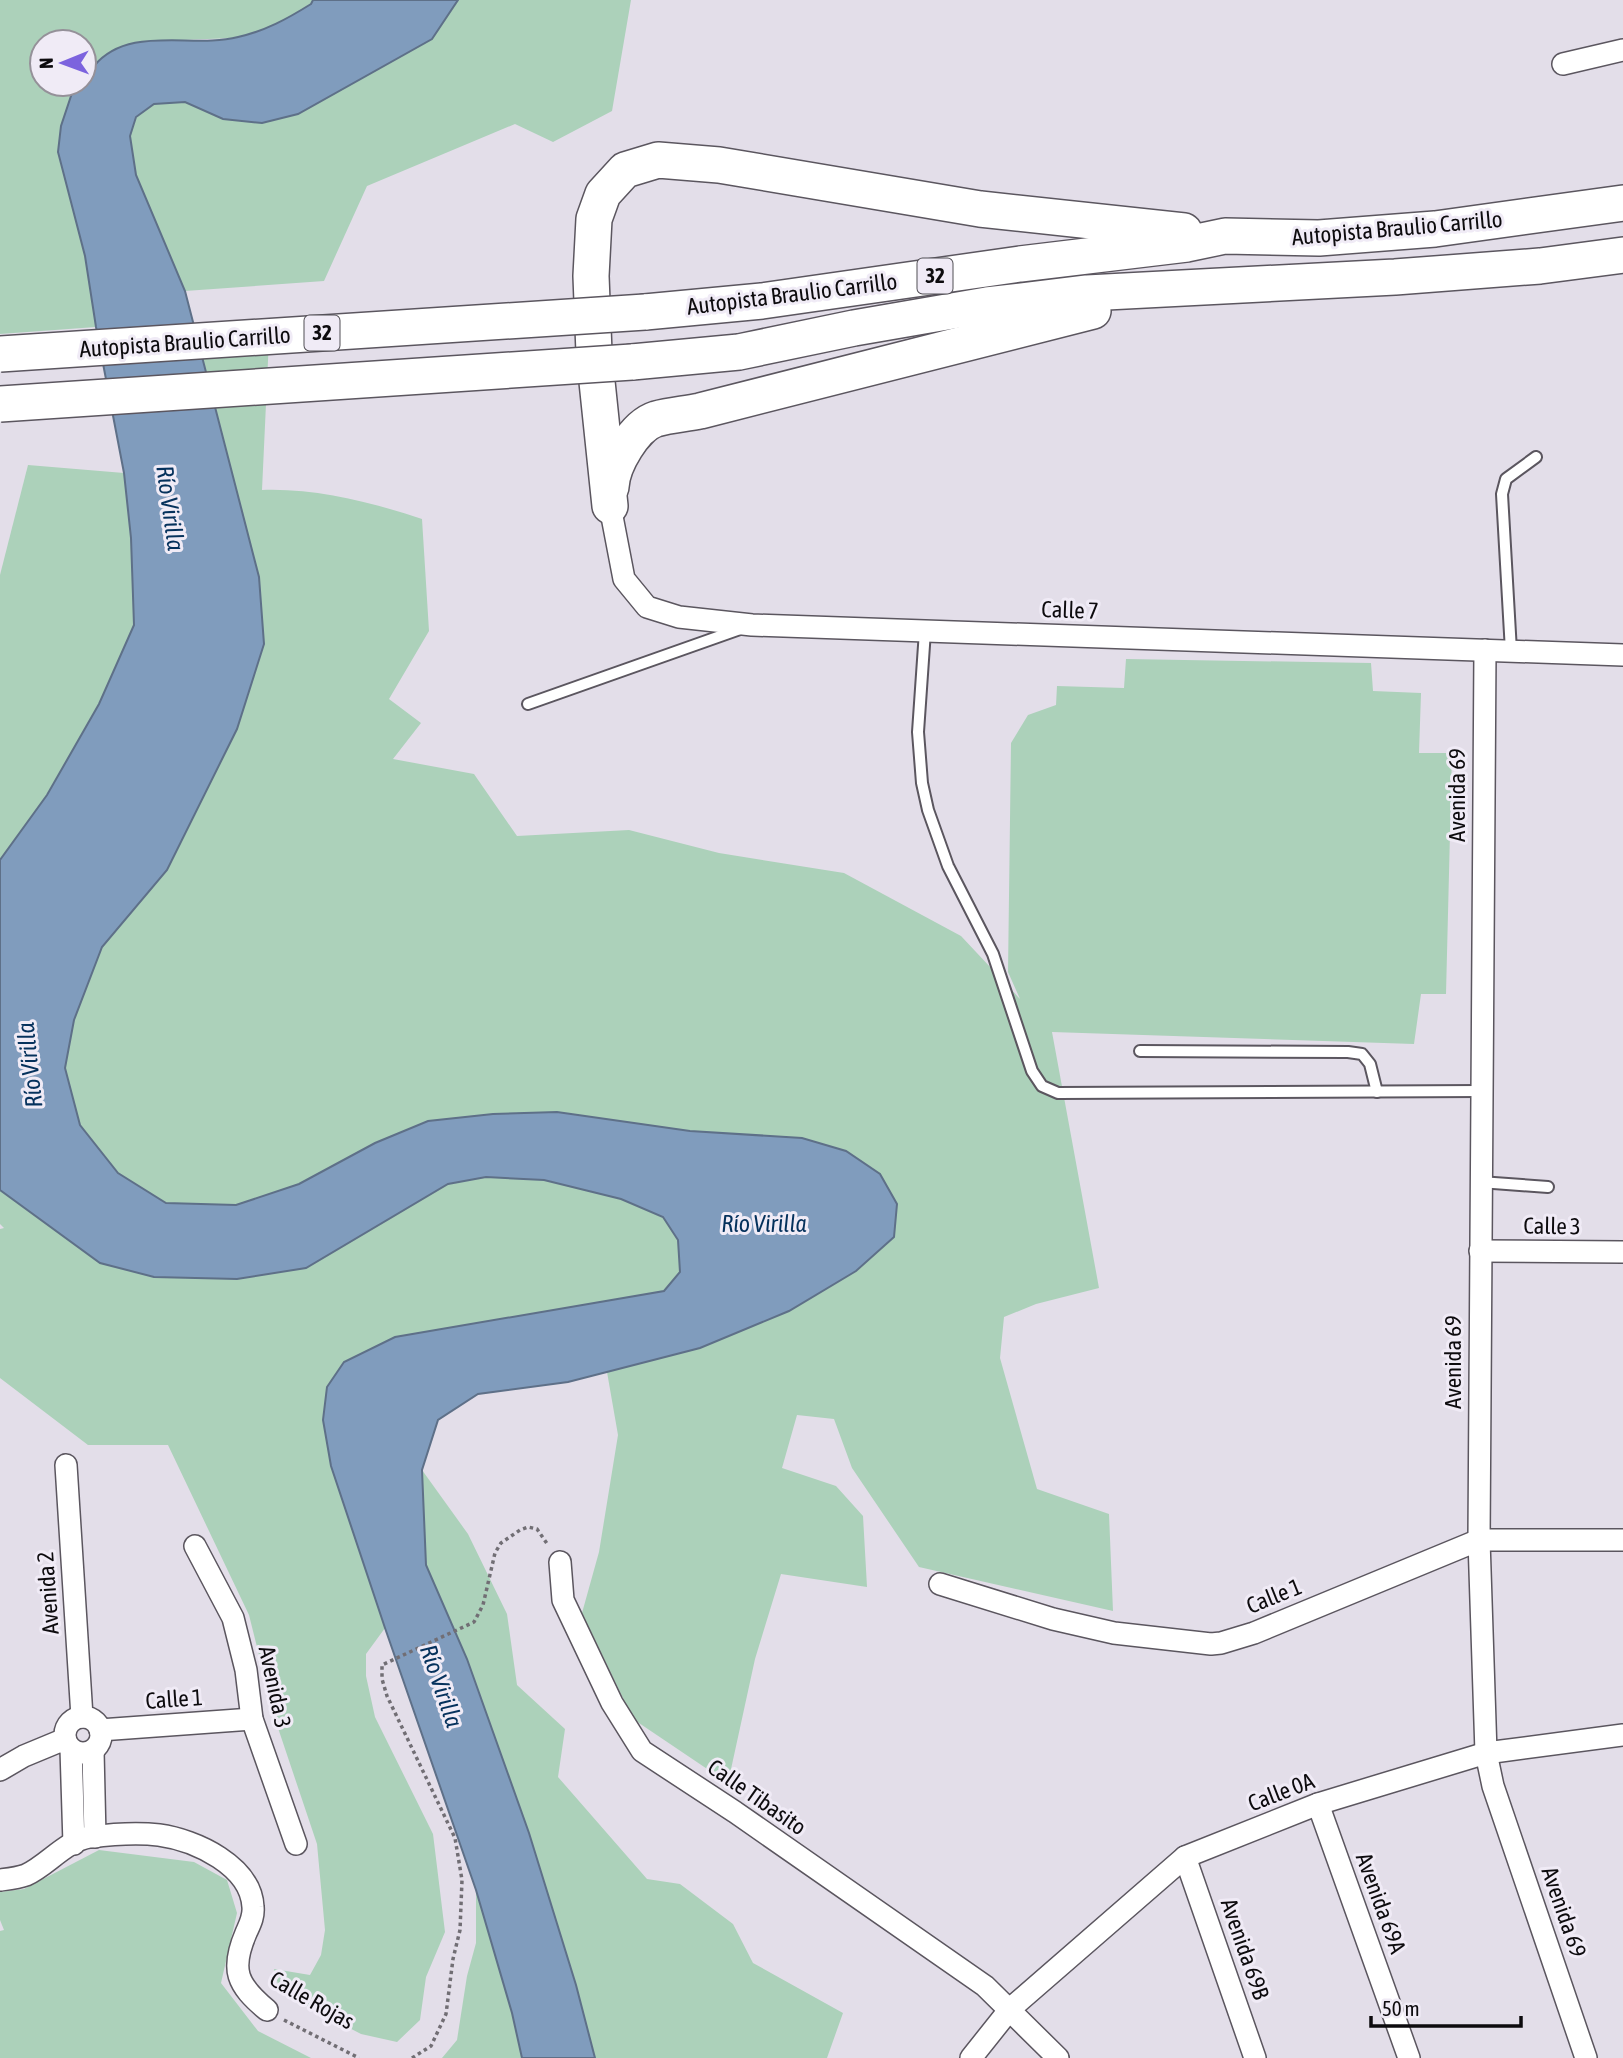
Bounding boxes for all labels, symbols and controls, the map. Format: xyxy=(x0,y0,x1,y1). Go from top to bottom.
north arrow xyxy=(28,28,98,98)
text: N xyxy=(35,57,57,69)
street label: Autopista Braulio Carrillo xyxy=(1291,206,1503,250)
road number: 32 xyxy=(918,258,953,294)
street label: Autopista Braulio Carrillo xyxy=(685,268,899,320)
road number: 32 xyxy=(304,316,340,350)
street label: Autopista Braulio Carrillo xyxy=(79,322,291,362)
water label: Río Virilla xyxy=(151,464,190,552)
street label: Calle 7 xyxy=(1041,596,1099,624)
street label: Avenida 69 xyxy=(1444,748,1470,842)
water label: Río Virilla xyxy=(12,1021,47,1109)
water label: Río Virilla xyxy=(721,1210,807,1237)
street label: Calle 3 xyxy=(1523,1213,1581,1239)
street label: Avenida 69 xyxy=(1440,1315,1466,1409)
street label: Avenida 2 xyxy=(32,1551,64,1635)
street label: Calle 1 xyxy=(1243,1573,1305,1619)
water label: Río Virilla xyxy=(415,1641,468,1731)
street label: Avenida 3 xyxy=(254,1644,296,1730)
street label: Calle 1 xyxy=(144,1684,204,1714)
street label: Calle Tibasito xyxy=(703,1754,811,1840)
street label: Calle 0A xyxy=(1244,1767,1318,1816)
street label: Avenida 69A xyxy=(1351,1849,1411,1957)
street label: Avenida 69 xyxy=(1536,1863,1592,1961)
street label: Avenida 69B xyxy=(1216,1895,1274,2003)
street label: Calle Rojas xyxy=(265,1965,359,2035)
scale bar xyxy=(1371,1984,1522,2028)
text: 50 m xyxy=(1382,1996,1420,2020)

